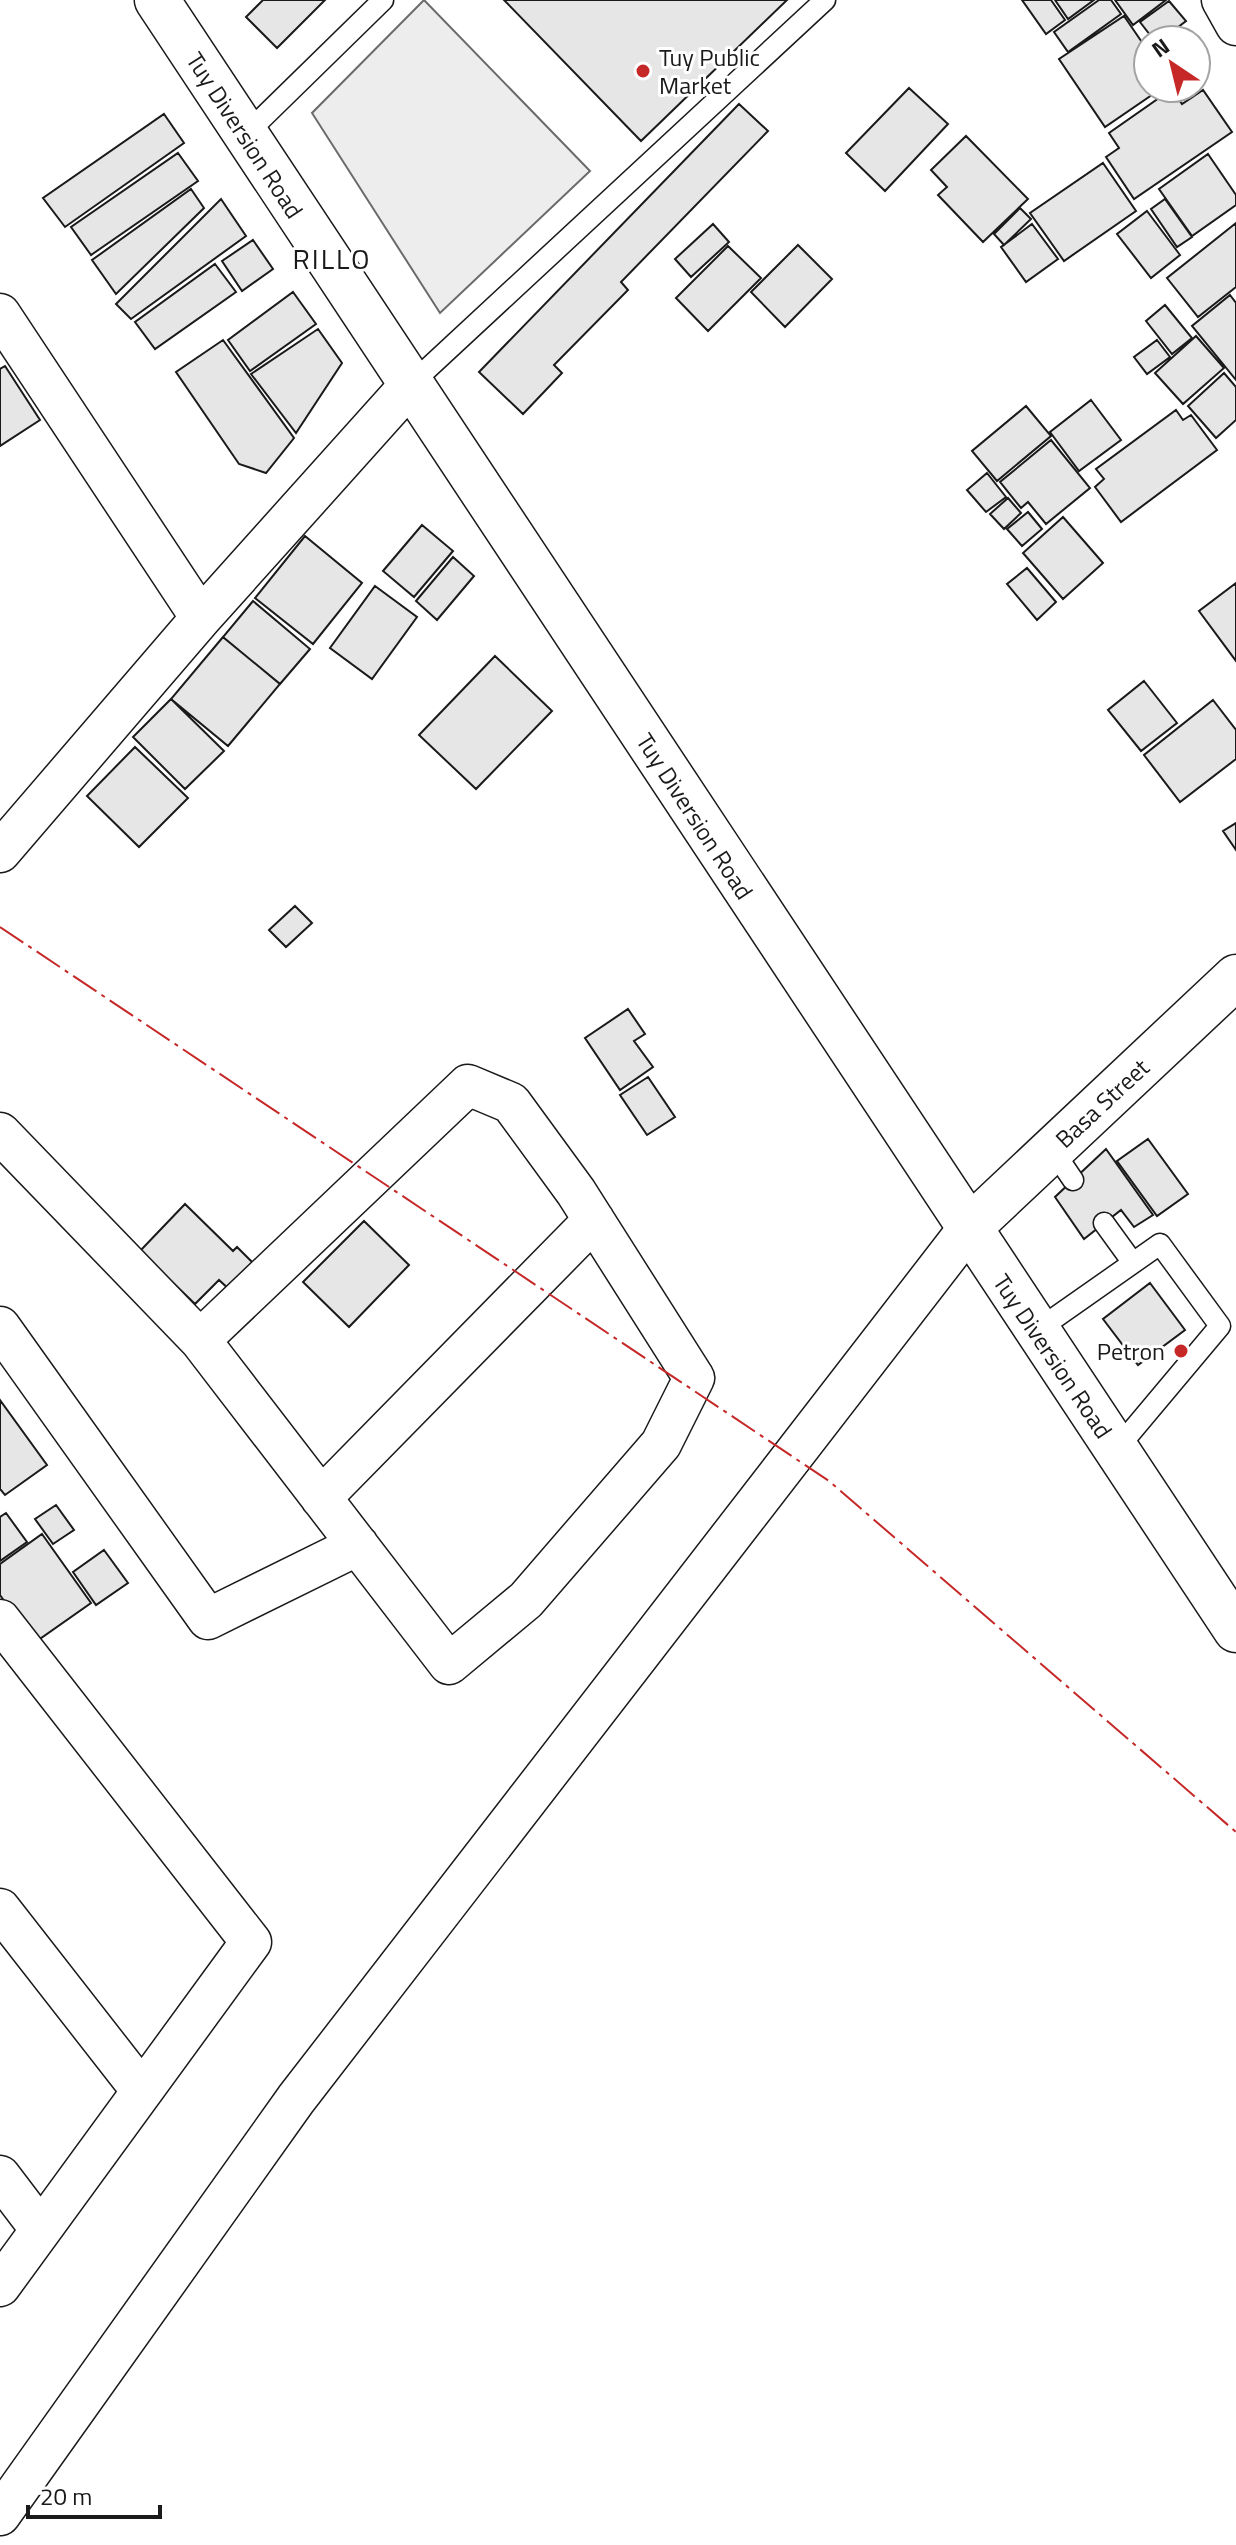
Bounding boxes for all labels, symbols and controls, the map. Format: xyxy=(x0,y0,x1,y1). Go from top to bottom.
north arrow xyxy=(1132,24,1212,104)
text: N xyxy=(1145,29,1177,66)
place label: Tuy Public Market xyxy=(659,39,760,103)
street label: Tuy Diversion Road xyxy=(178,45,312,225)
marker: Tuy Public Market xyxy=(634,62,652,80)
district label: RILLO xyxy=(293,237,371,280)
street label: Tuy Diversion Road xyxy=(628,726,762,906)
street label: Basa Street xyxy=(1047,1050,1158,1156)
street label: Tuy Diversion Road xyxy=(984,1266,1122,1446)
place label: Petron xyxy=(1097,1333,1165,1369)
marker: Petron xyxy=(1172,1342,1190,1360)
scale bar xyxy=(28,2469,160,2519)
text: 20 m xyxy=(40,2478,92,2514)

